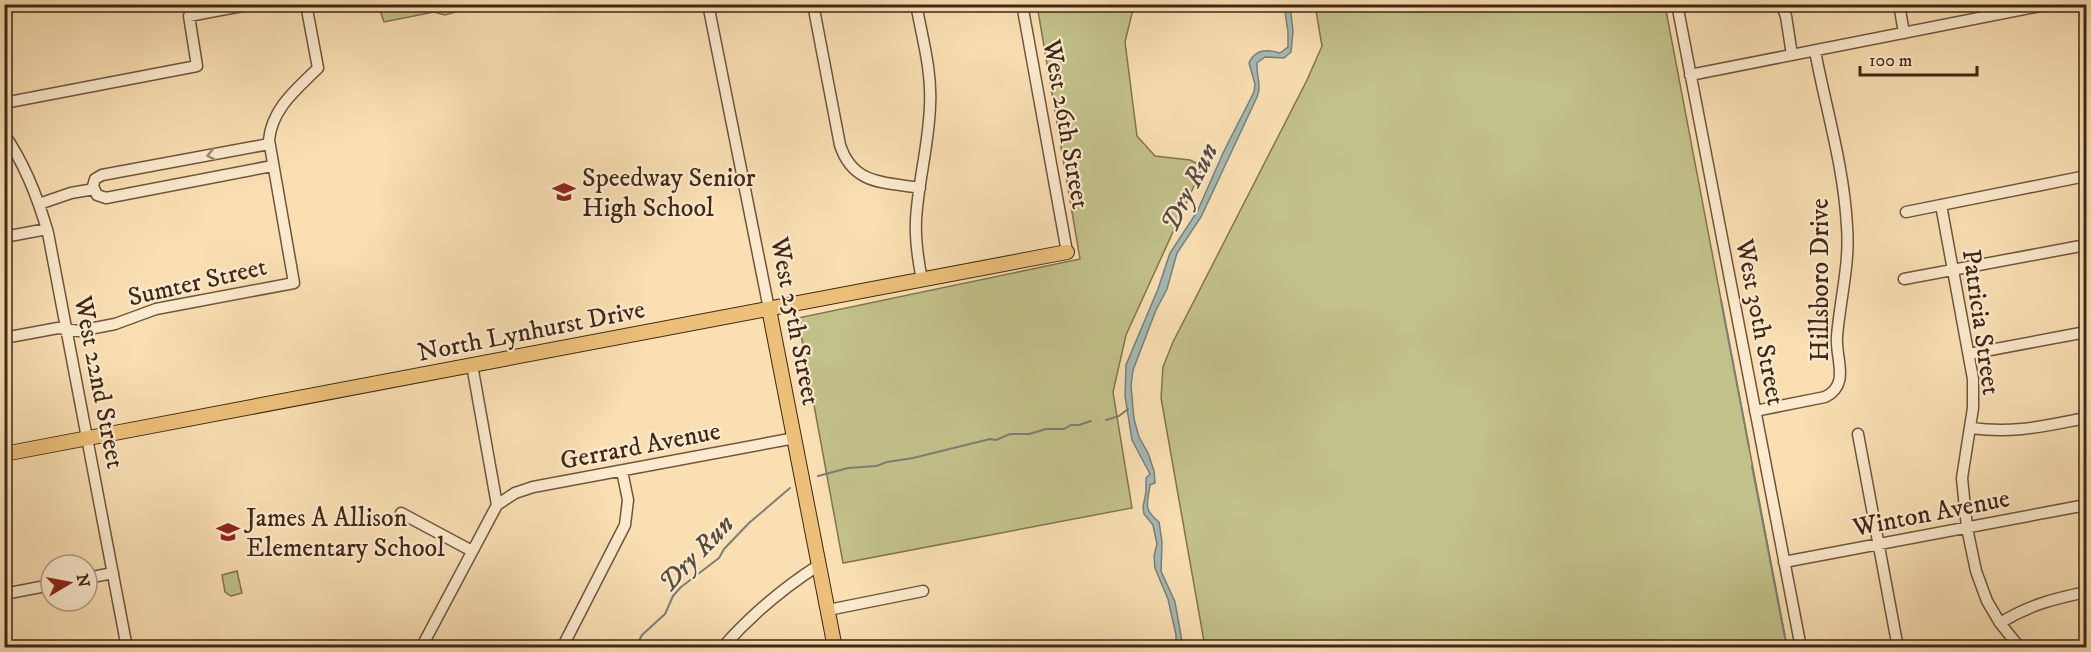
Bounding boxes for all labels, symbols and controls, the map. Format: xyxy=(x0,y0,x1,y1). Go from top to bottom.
street label: West 26th Street xyxy=(1034,36,1097,211)
scale bar xyxy=(1860,39,1977,77)
text: 100 m xyxy=(1869,50,1912,72)
water label: Dry Run xyxy=(1153,137,1227,237)
one-way arrow xyxy=(207,148,217,161)
place label: Speedway Senior High School xyxy=(582,162,756,225)
school or university icon: Speedway Senior High School xyxy=(551,179,577,205)
street label: Hillsboro Drive xyxy=(1804,198,1837,362)
street label: West 25th Street xyxy=(762,233,827,408)
street label: West 30th Street xyxy=(1727,235,1792,408)
street label: Patricia Street xyxy=(1954,247,2007,397)
street label: Sumter Street xyxy=(125,250,270,314)
street label: West 22nd Street xyxy=(65,292,131,471)
street label: North Lynhurst Drive xyxy=(415,293,648,370)
street label: Gerrard Avenue xyxy=(557,415,723,478)
street label: Winton Avenue xyxy=(1849,482,2012,545)
place label: James A Allison Elementary School xyxy=(244,502,445,565)
water label: Dry Run xyxy=(652,508,742,600)
school or university icon: James A Allison Elementary School xyxy=(215,519,241,545)
north arrow xyxy=(39,553,99,613)
text: N xyxy=(72,572,94,589)

